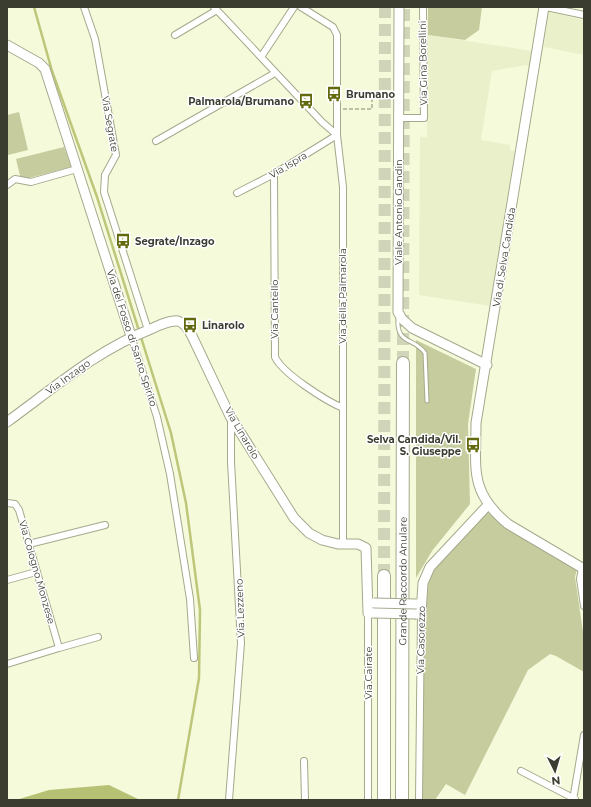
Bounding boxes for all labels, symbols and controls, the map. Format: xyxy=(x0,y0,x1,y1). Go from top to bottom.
street label: Via Gina Borellini xyxy=(416,20,430,106)
bus stop icon: Brumano xyxy=(325,85,343,103)
place label: Brumano xyxy=(346,88,395,101)
bus stop icon: Palmarola/Brumano xyxy=(297,92,315,110)
street label: Via Segrate xyxy=(99,95,121,153)
place label: Palmarola/Brumano xyxy=(188,95,294,108)
street label: Via Ispra xyxy=(267,149,309,181)
street label: Viale Antonio Gandin xyxy=(392,159,405,265)
street label: Via di Selva Candida xyxy=(490,206,518,308)
bus stop icon: Segrate/Inzago xyxy=(114,232,132,250)
place label: Segrate/Inzago xyxy=(135,235,215,248)
street label: Via della Palmarola xyxy=(336,248,349,344)
street label: Via del Fosso di Santo Spirito xyxy=(104,268,160,408)
street label: Via Cantello xyxy=(268,279,281,339)
bus stop icon: Linarolo xyxy=(181,316,199,334)
place label: Linarolo xyxy=(202,319,245,332)
street label: Via Inzago xyxy=(43,356,93,398)
street label: Via Linarolo xyxy=(222,404,262,462)
place label: Selva Candida/Vil. S. Giuseppe xyxy=(367,433,461,458)
bus stop icon: Selva Candida/Vil. S. Giuseppe xyxy=(464,436,482,454)
street label: Grande Raccordo Anulare xyxy=(396,517,409,645)
street label: Via Cologno Monzese xyxy=(16,519,58,625)
street label: Via Lezzeno xyxy=(232,578,248,638)
street label: Via Casorezzo xyxy=(414,606,428,674)
street label: Via Cairate xyxy=(362,646,375,700)
north arrow xyxy=(535,751,575,791)
text: N xyxy=(551,774,561,788)

